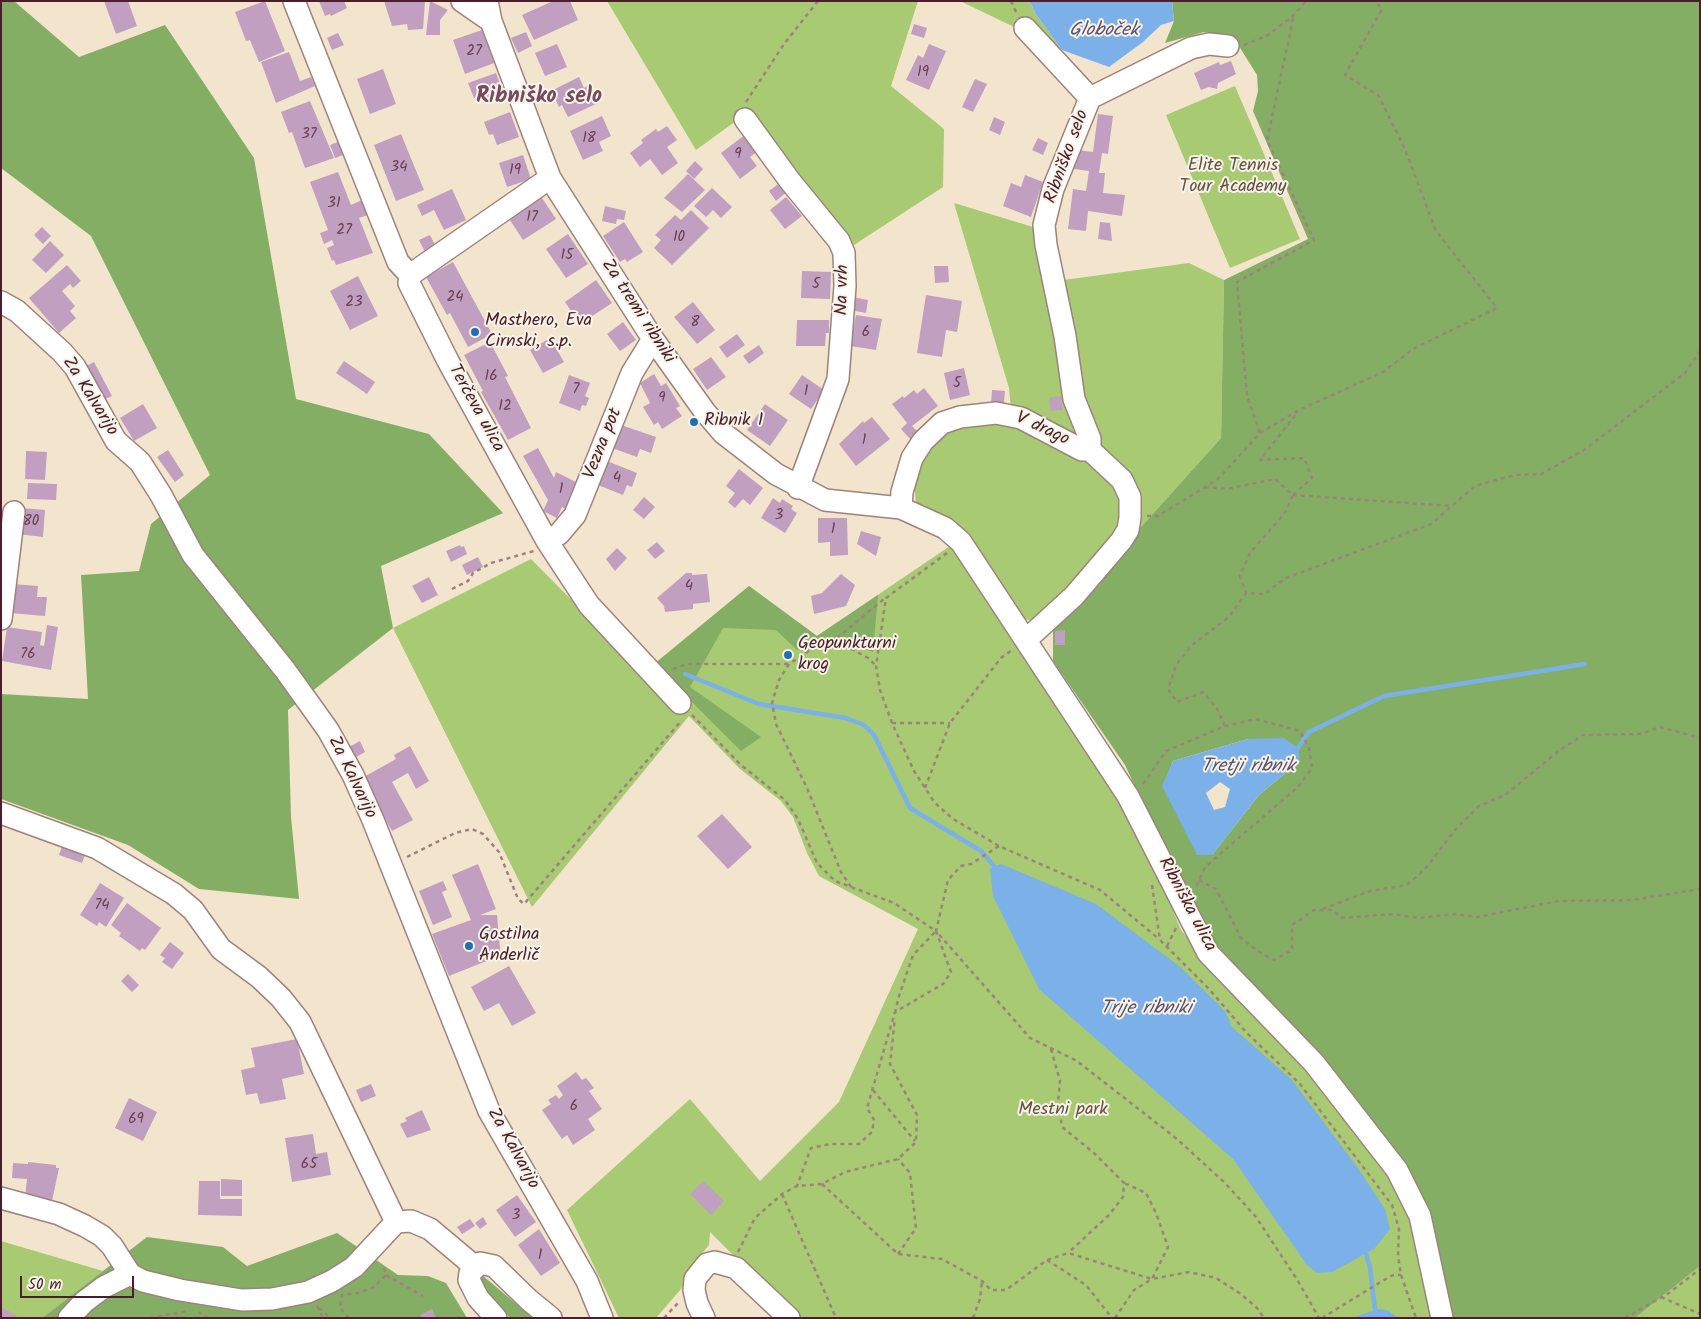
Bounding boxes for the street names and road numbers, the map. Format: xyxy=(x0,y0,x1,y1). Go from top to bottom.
street label: Ribniško selo xyxy=(1041,107,1095,207)
street label: Za tremi ribniki xyxy=(595,256,679,368)
street label: Na vrh xyxy=(833,264,855,316)
street label: Za Kalvarijo xyxy=(56,353,122,441)
street label: Terčeva ulica xyxy=(442,361,508,457)
street label: Vezna pot xyxy=(580,405,628,483)
street label: V drago xyxy=(1012,408,1072,452)
street label: Za Kalvarijo xyxy=(322,733,380,823)
street label: Ribniška ulica xyxy=(1152,854,1220,956)
street label: Za Kalvarijo xyxy=(481,1105,543,1193)

